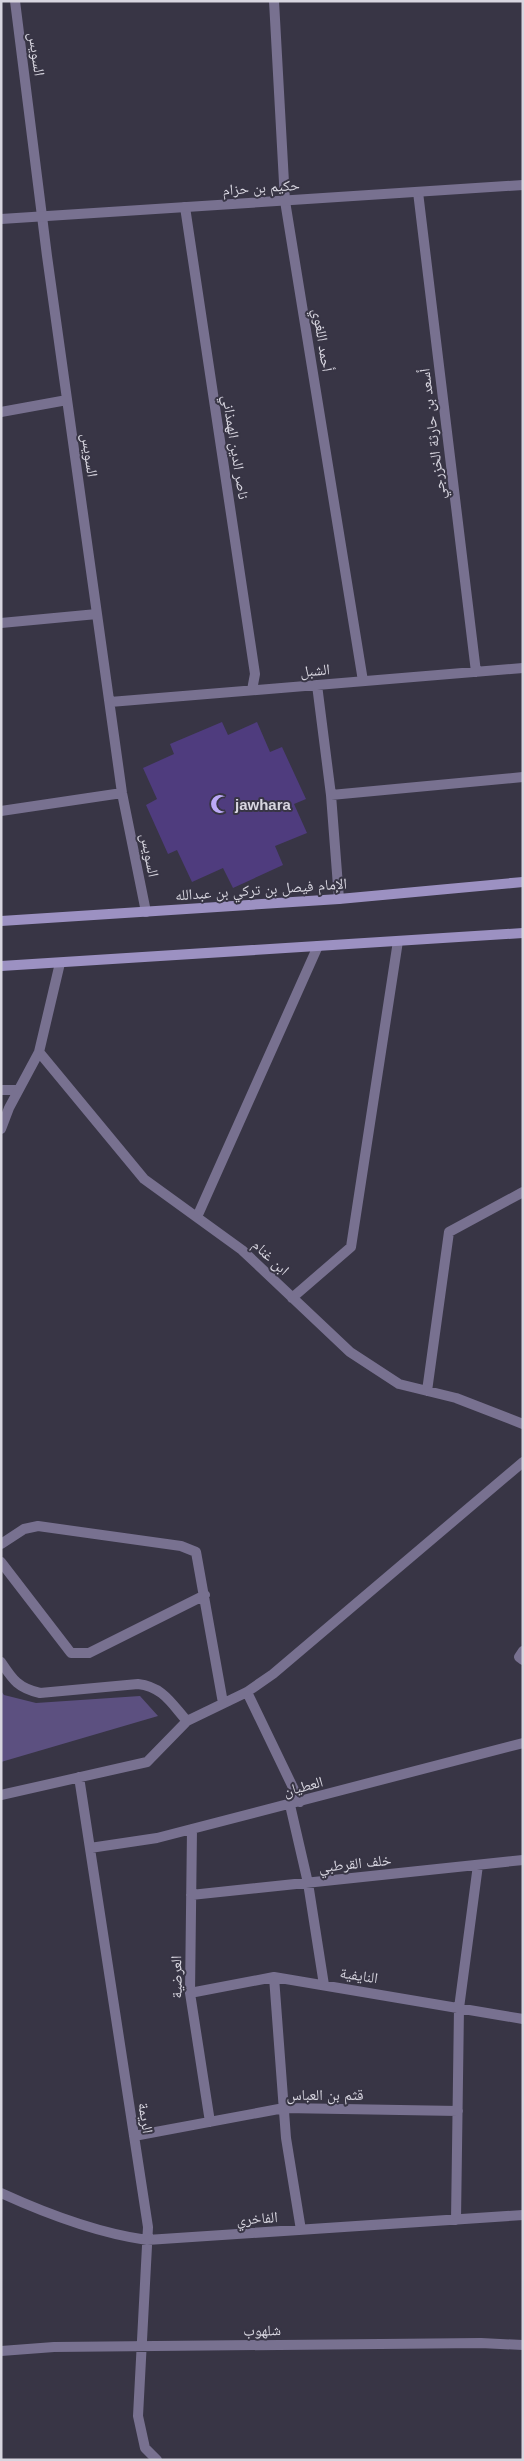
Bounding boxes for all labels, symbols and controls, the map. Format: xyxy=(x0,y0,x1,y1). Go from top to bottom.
street label: السويس xyxy=(24,31,48,77)
street label: حكيم بن حزام xyxy=(222,176,301,200)
street label: أحمد اللغوي xyxy=(306,307,336,373)
street label: أسعد بن حارثة الخزرجي xyxy=(416,367,452,500)
street label: ناصر الدين الهمذاني xyxy=(216,393,253,501)
street label: السويس xyxy=(77,432,101,478)
street label: الشبل xyxy=(299,660,331,682)
mosque icon: jawhara xyxy=(209,793,231,815)
place label: jawhara xyxy=(234,796,292,813)
street label: السويس xyxy=(135,832,163,879)
street label: الإمام فيصل بن تركي بن عبدالله xyxy=(175,875,348,907)
street label: ابن غنام xyxy=(248,1236,293,1280)
street label: العطيان xyxy=(281,1773,325,1801)
street label: خلف القرطبي xyxy=(318,1851,393,1879)
street label: العرضية xyxy=(167,1955,186,1999)
street label: النايفية xyxy=(339,1964,379,1987)
street label: قثم بن العباس xyxy=(286,2086,364,2105)
street label: الريمة xyxy=(134,2101,157,2135)
street label: الفاخري xyxy=(236,2208,278,2232)
street label: شلهوب xyxy=(243,2321,281,2340)

